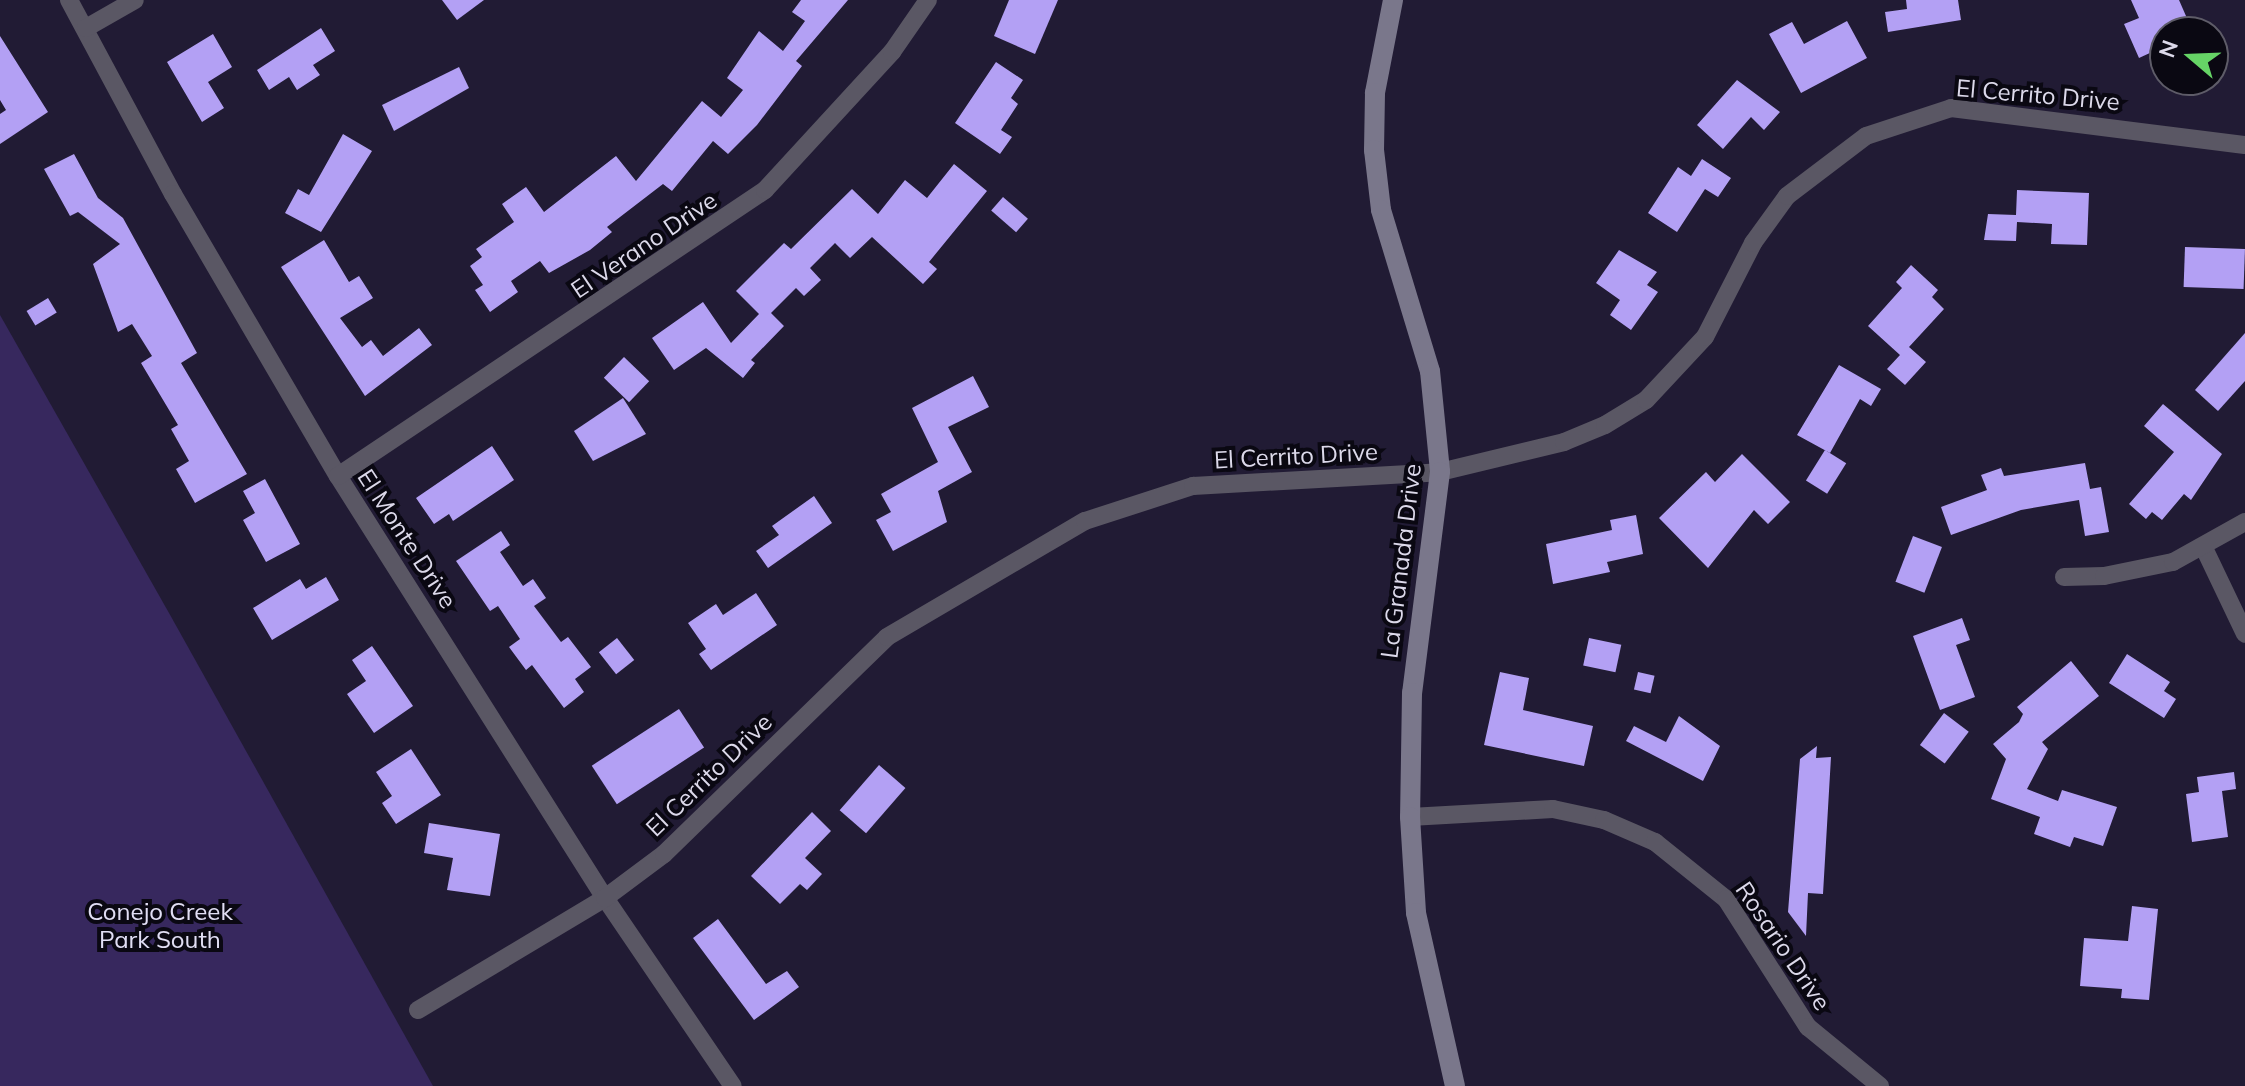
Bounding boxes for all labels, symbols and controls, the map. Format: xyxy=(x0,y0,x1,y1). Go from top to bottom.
north arrow xyxy=(2149,16,2229,96)
text: N xyxy=(2152,36,2184,61)
street label: El Cerrito Drive xyxy=(1955,74,2121,116)
street label: El Verano Drive xyxy=(566,186,722,304)
street label: El Cerrito Drive xyxy=(1213,437,1379,475)
street label: La Granada Drive xyxy=(1375,462,1427,660)
street label: El Monte Drive xyxy=(351,464,463,614)
street label: El Cerrito Drive xyxy=(640,708,778,842)
street label: Rosario Drive xyxy=(1729,876,1837,1016)
park label: Conejo Creek Park South xyxy=(87,898,233,954)

